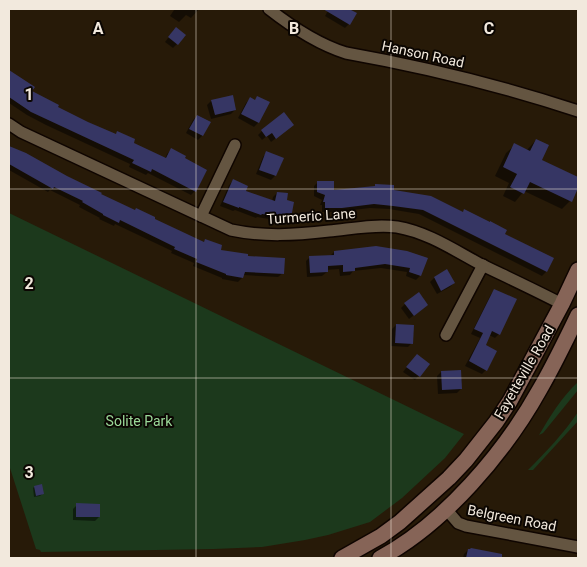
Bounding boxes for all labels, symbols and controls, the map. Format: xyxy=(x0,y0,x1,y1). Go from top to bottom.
text: A xyxy=(93,19,104,38)
text: B xyxy=(289,19,299,38)
text: C xyxy=(484,19,494,38)
street label: Hanson Road xyxy=(380,37,466,71)
text: 1 xyxy=(24,85,34,104)
street label: Turmeric Lane xyxy=(266,205,356,227)
text: 2 xyxy=(24,274,34,293)
street label: Fayetteville Road xyxy=(491,322,557,422)
park label: Solite Park xyxy=(106,413,173,429)
text: 3 xyxy=(24,463,34,482)
street label: Belgreen Road xyxy=(466,502,558,534)

